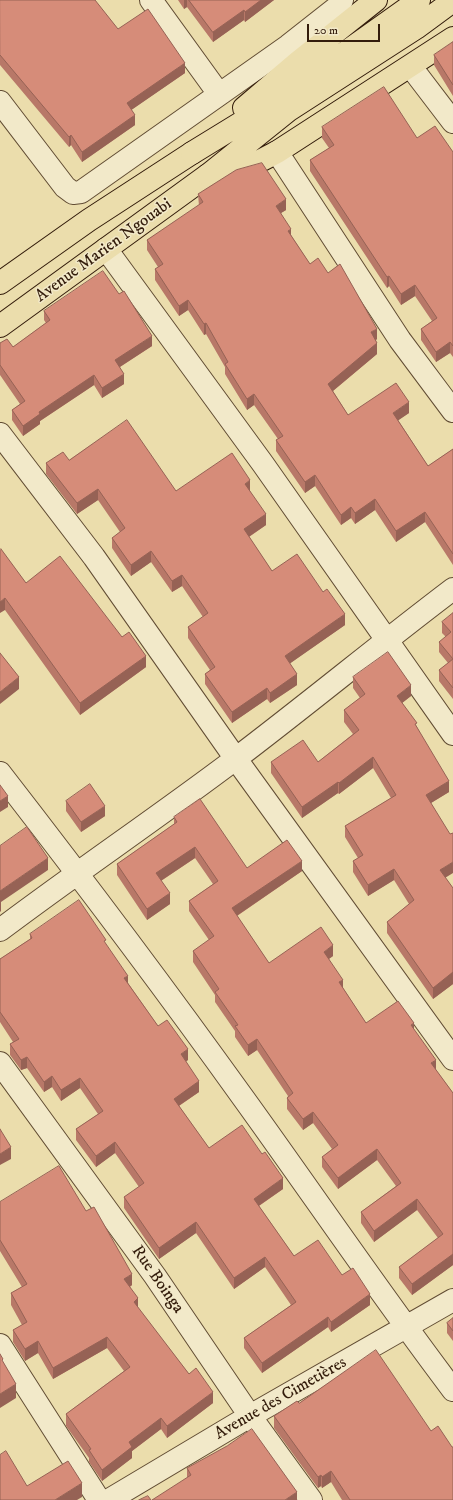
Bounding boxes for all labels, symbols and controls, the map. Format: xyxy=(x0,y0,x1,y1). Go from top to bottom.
scale bar xyxy=(309,16,382,42)
text: 20 m xyxy=(314,23,338,38)
street label: Avenue Marien Ngouabi xyxy=(32,195,176,307)
street label: Rue Boinga xyxy=(126,1242,188,1318)
street label: Avenue des Cimetières xyxy=(211,1353,351,1445)

